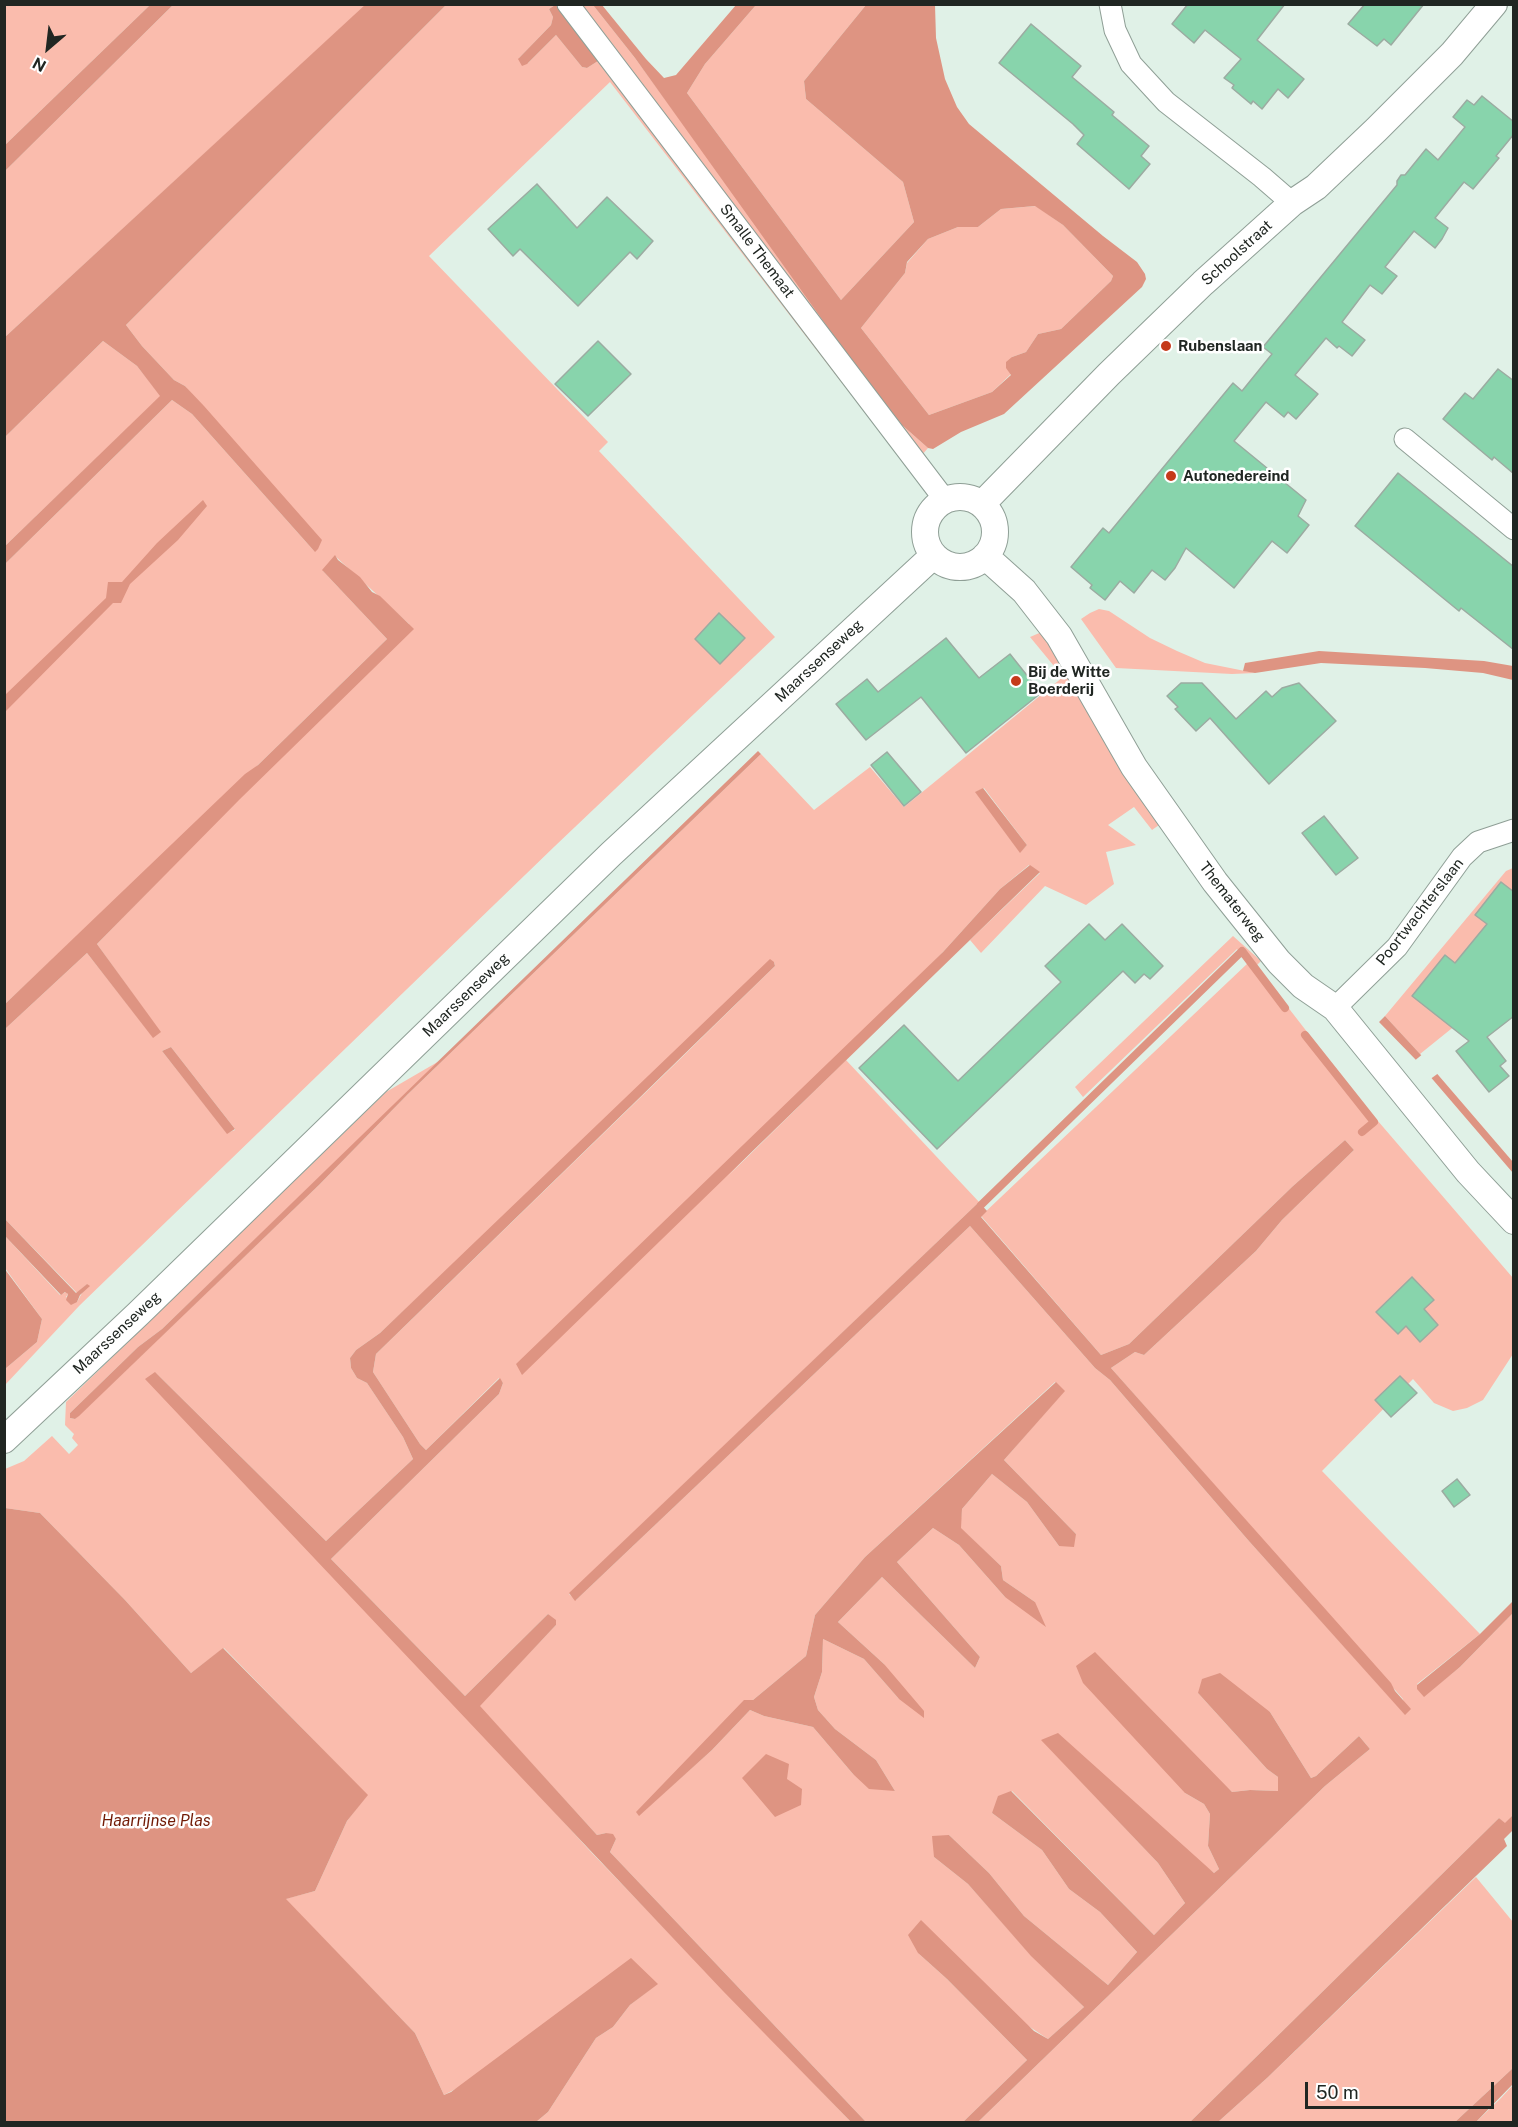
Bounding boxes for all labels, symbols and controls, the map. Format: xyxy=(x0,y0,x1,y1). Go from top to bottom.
north arrow xyxy=(18,18,78,78)
text: N xyxy=(29,53,49,76)
street label: Smalle Themaat xyxy=(716,200,798,302)
street label: Schoolstraat xyxy=(1198,217,1276,289)
place label: Rubenslaan xyxy=(1178,337,1263,355)
marker: Rubenslaan xyxy=(1159,339,1173,353)
place label: Autonedereind xyxy=(1183,467,1289,485)
marker: Autonedereind xyxy=(1164,469,1178,483)
street label: Maarssenseweg xyxy=(771,616,867,706)
place label: Bij de Witte Boerderij xyxy=(1028,663,1110,698)
marker: Bij de Witte Boerderij xyxy=(1009,674,1023,688)
street label: Poortwachterslaan xyxy=(1372,855,1468,969)
street label: Thematerweg xyxy=(1195,858,1269,946)
street label: Maarssenseweg xyxy=(419,949,513,1041)
street label: Maarssenseweg xyxy=(69,1288,165,1378)
water label: Haarrijnse Plas xyxy=(102,1811,210,1831)
scale bar xyxy=(1308,2070,1497,2108)
text: 50 m xyxy=(1316,2082,1359,2103)

